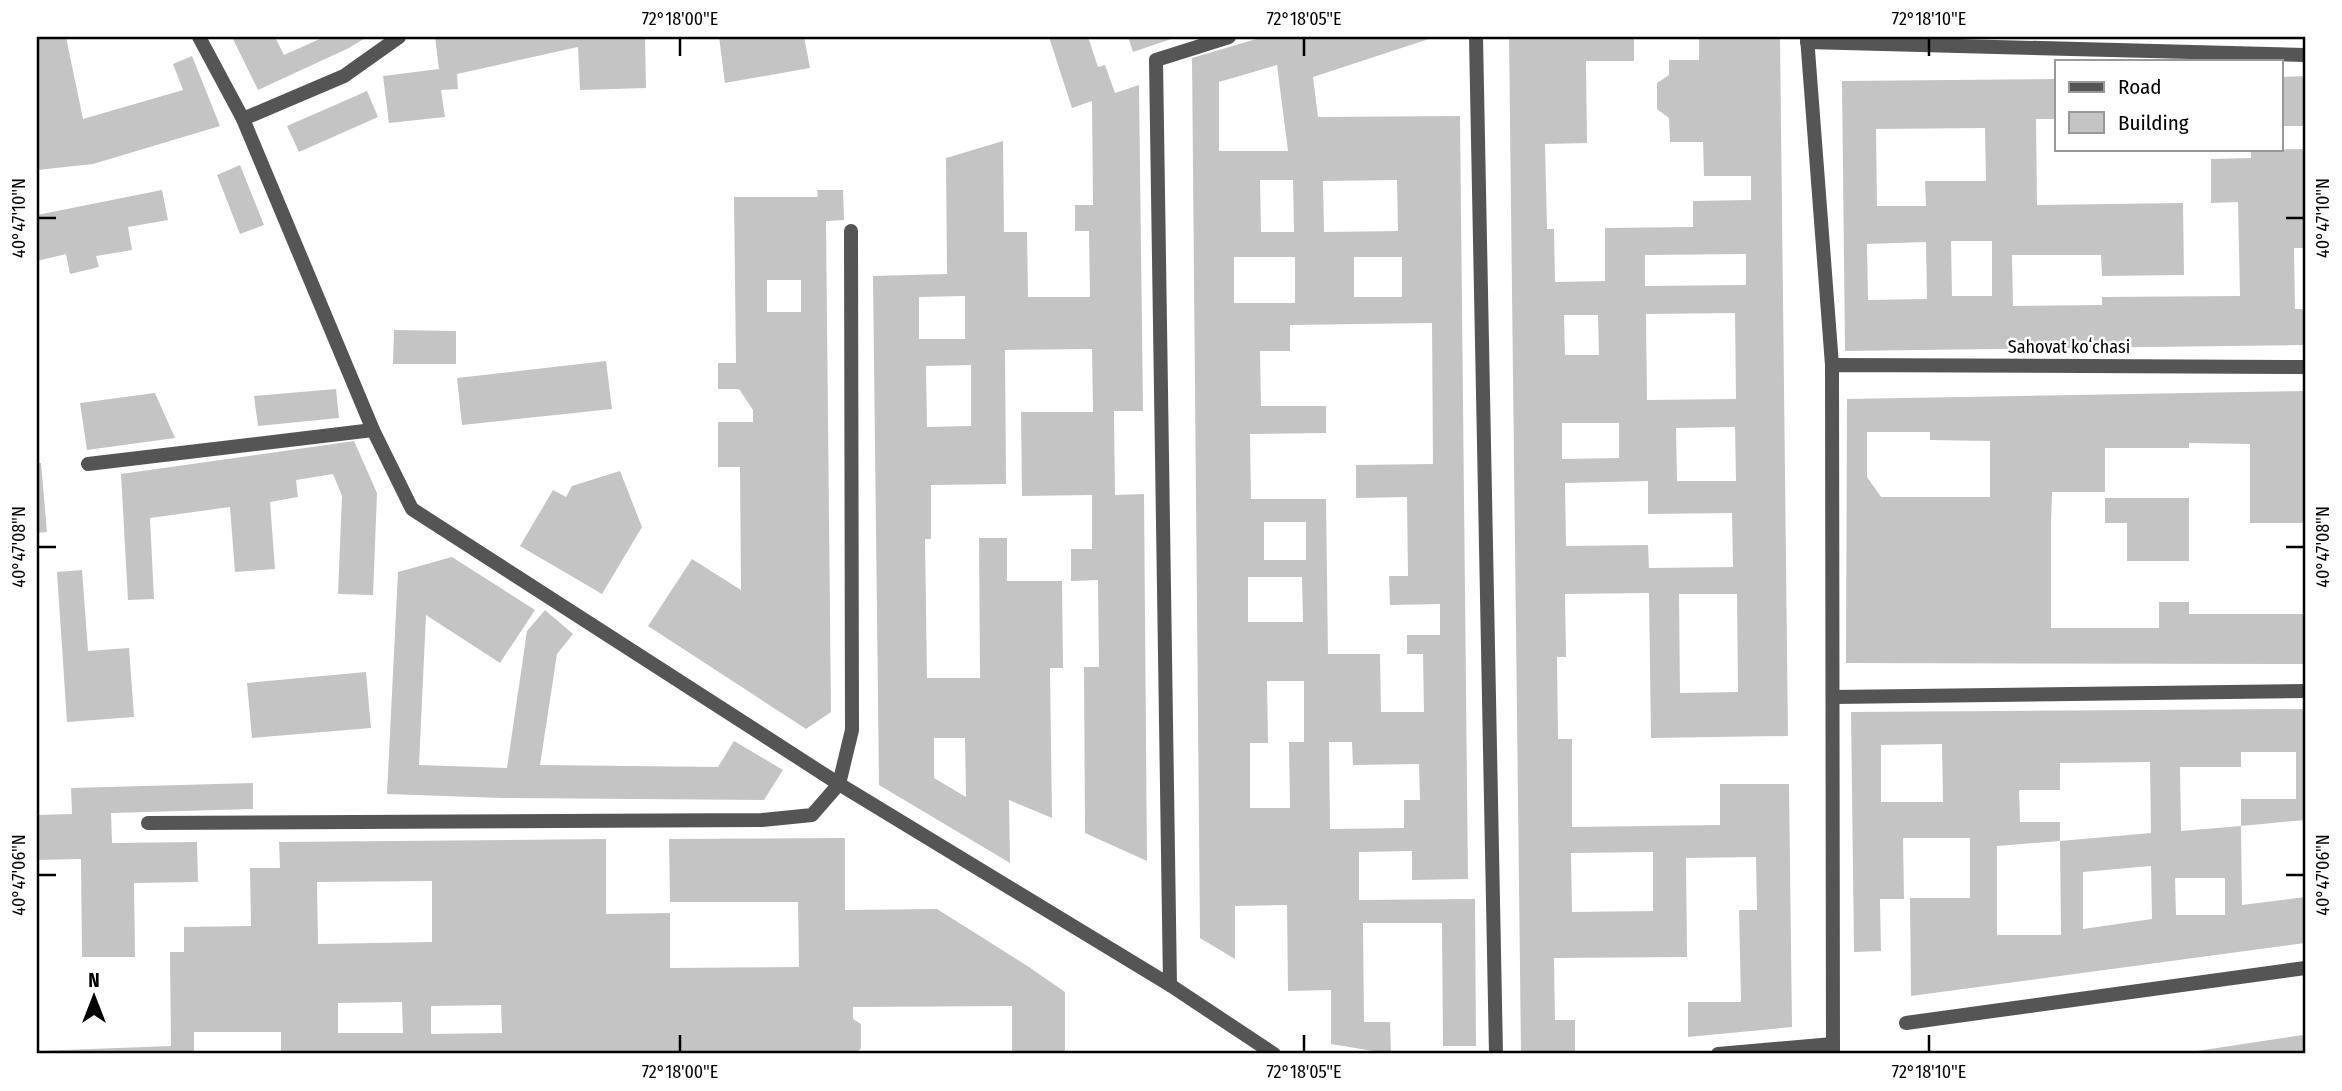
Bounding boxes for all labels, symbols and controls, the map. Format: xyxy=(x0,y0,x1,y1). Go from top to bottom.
text: 72°18'00"E xyxy=(642,8,718,30)
text: 72°18'05"E xyxy=(1266,8,1342,30)
text: 72°18'10"E xyxy=(1892,8,1966,30)
legend xyxy=(2055,60,2282,150)
text: Road xyxy=(2118,74,2162,100)
text: Building xyxy=(2118,110,2189,136)
text: 40°47'10"N xyxy=(8,178,30,258)
text: 40°47'10"N xyxy=(2312,178,2334,258)
street label: Sahovat koʻchasi xyxy=(2008,336,2130,358)
text: 40°47'08"N xyxy=(8,506,30,588)
text: 40°47'08"N xyxy=(2312,506,2334,588)
text: 40°47'06"N xyxy=(8,834,30,916)
text: 40°47'06"N xyxy=(2312,834,2334,916)
north arrow xyxy=(60,962,130,1032)
text: N xyxy=(88,969,100,992)
text: 72°18'00"E xyxy=(642,1061,718,1083)
text: 72°18'05"E xyxy=(1266,1061,1342,1083)
text: 72°18'10"E xyxy=(1892,1061,1966,1083)

